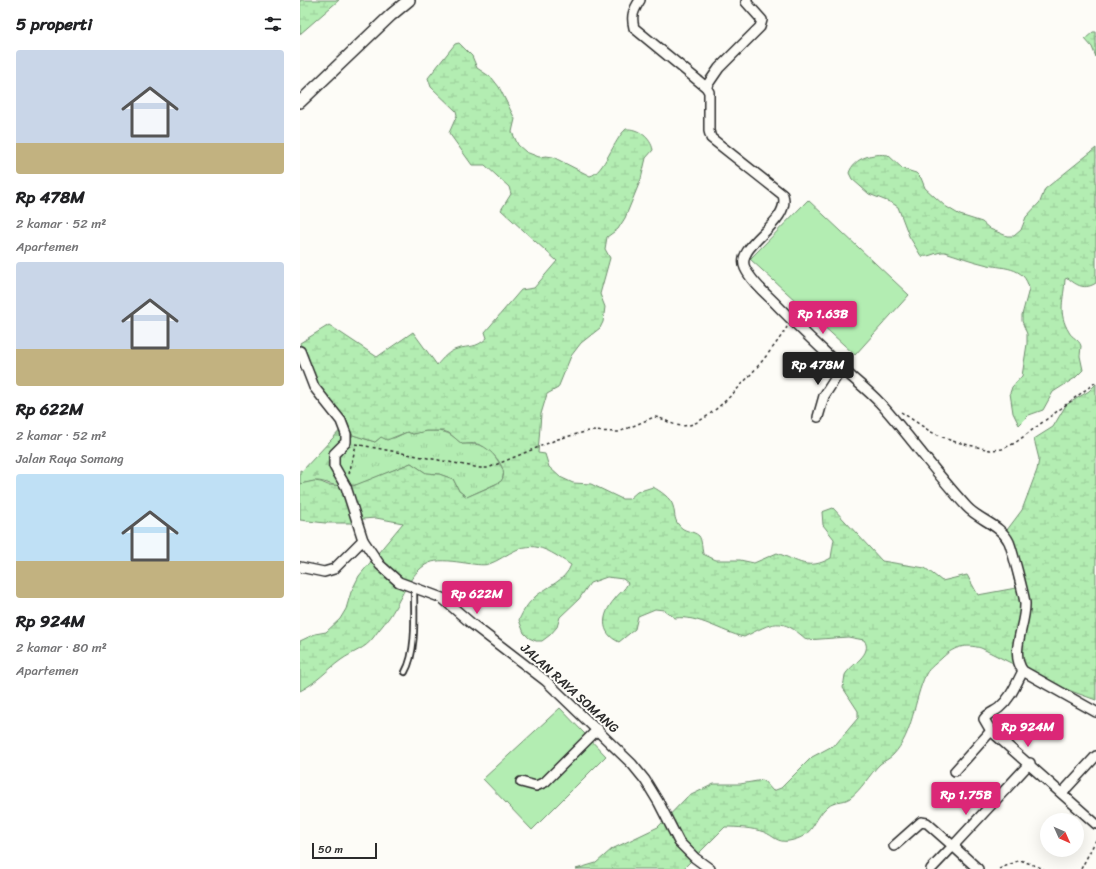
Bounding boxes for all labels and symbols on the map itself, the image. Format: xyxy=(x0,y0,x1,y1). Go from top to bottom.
pin: Rp 1.63B xyxy=(782,301,864,335)
pin: Rp 478M xyxy=(781,352,855,386)
pin: Rp 622M xyxy=(440,581,514,615)
street label: JALAN RAYA SOMANG xyxy=(515,636,625,739)
pin: Rp 924M xyxy=(991,714,1065,748)
pin: Rp 1.75B xyxy=(925,782,1007,816)
north arrow xyxy=(1040,813,1084,857)
scale bar xyxy=(312,841,377,860)

